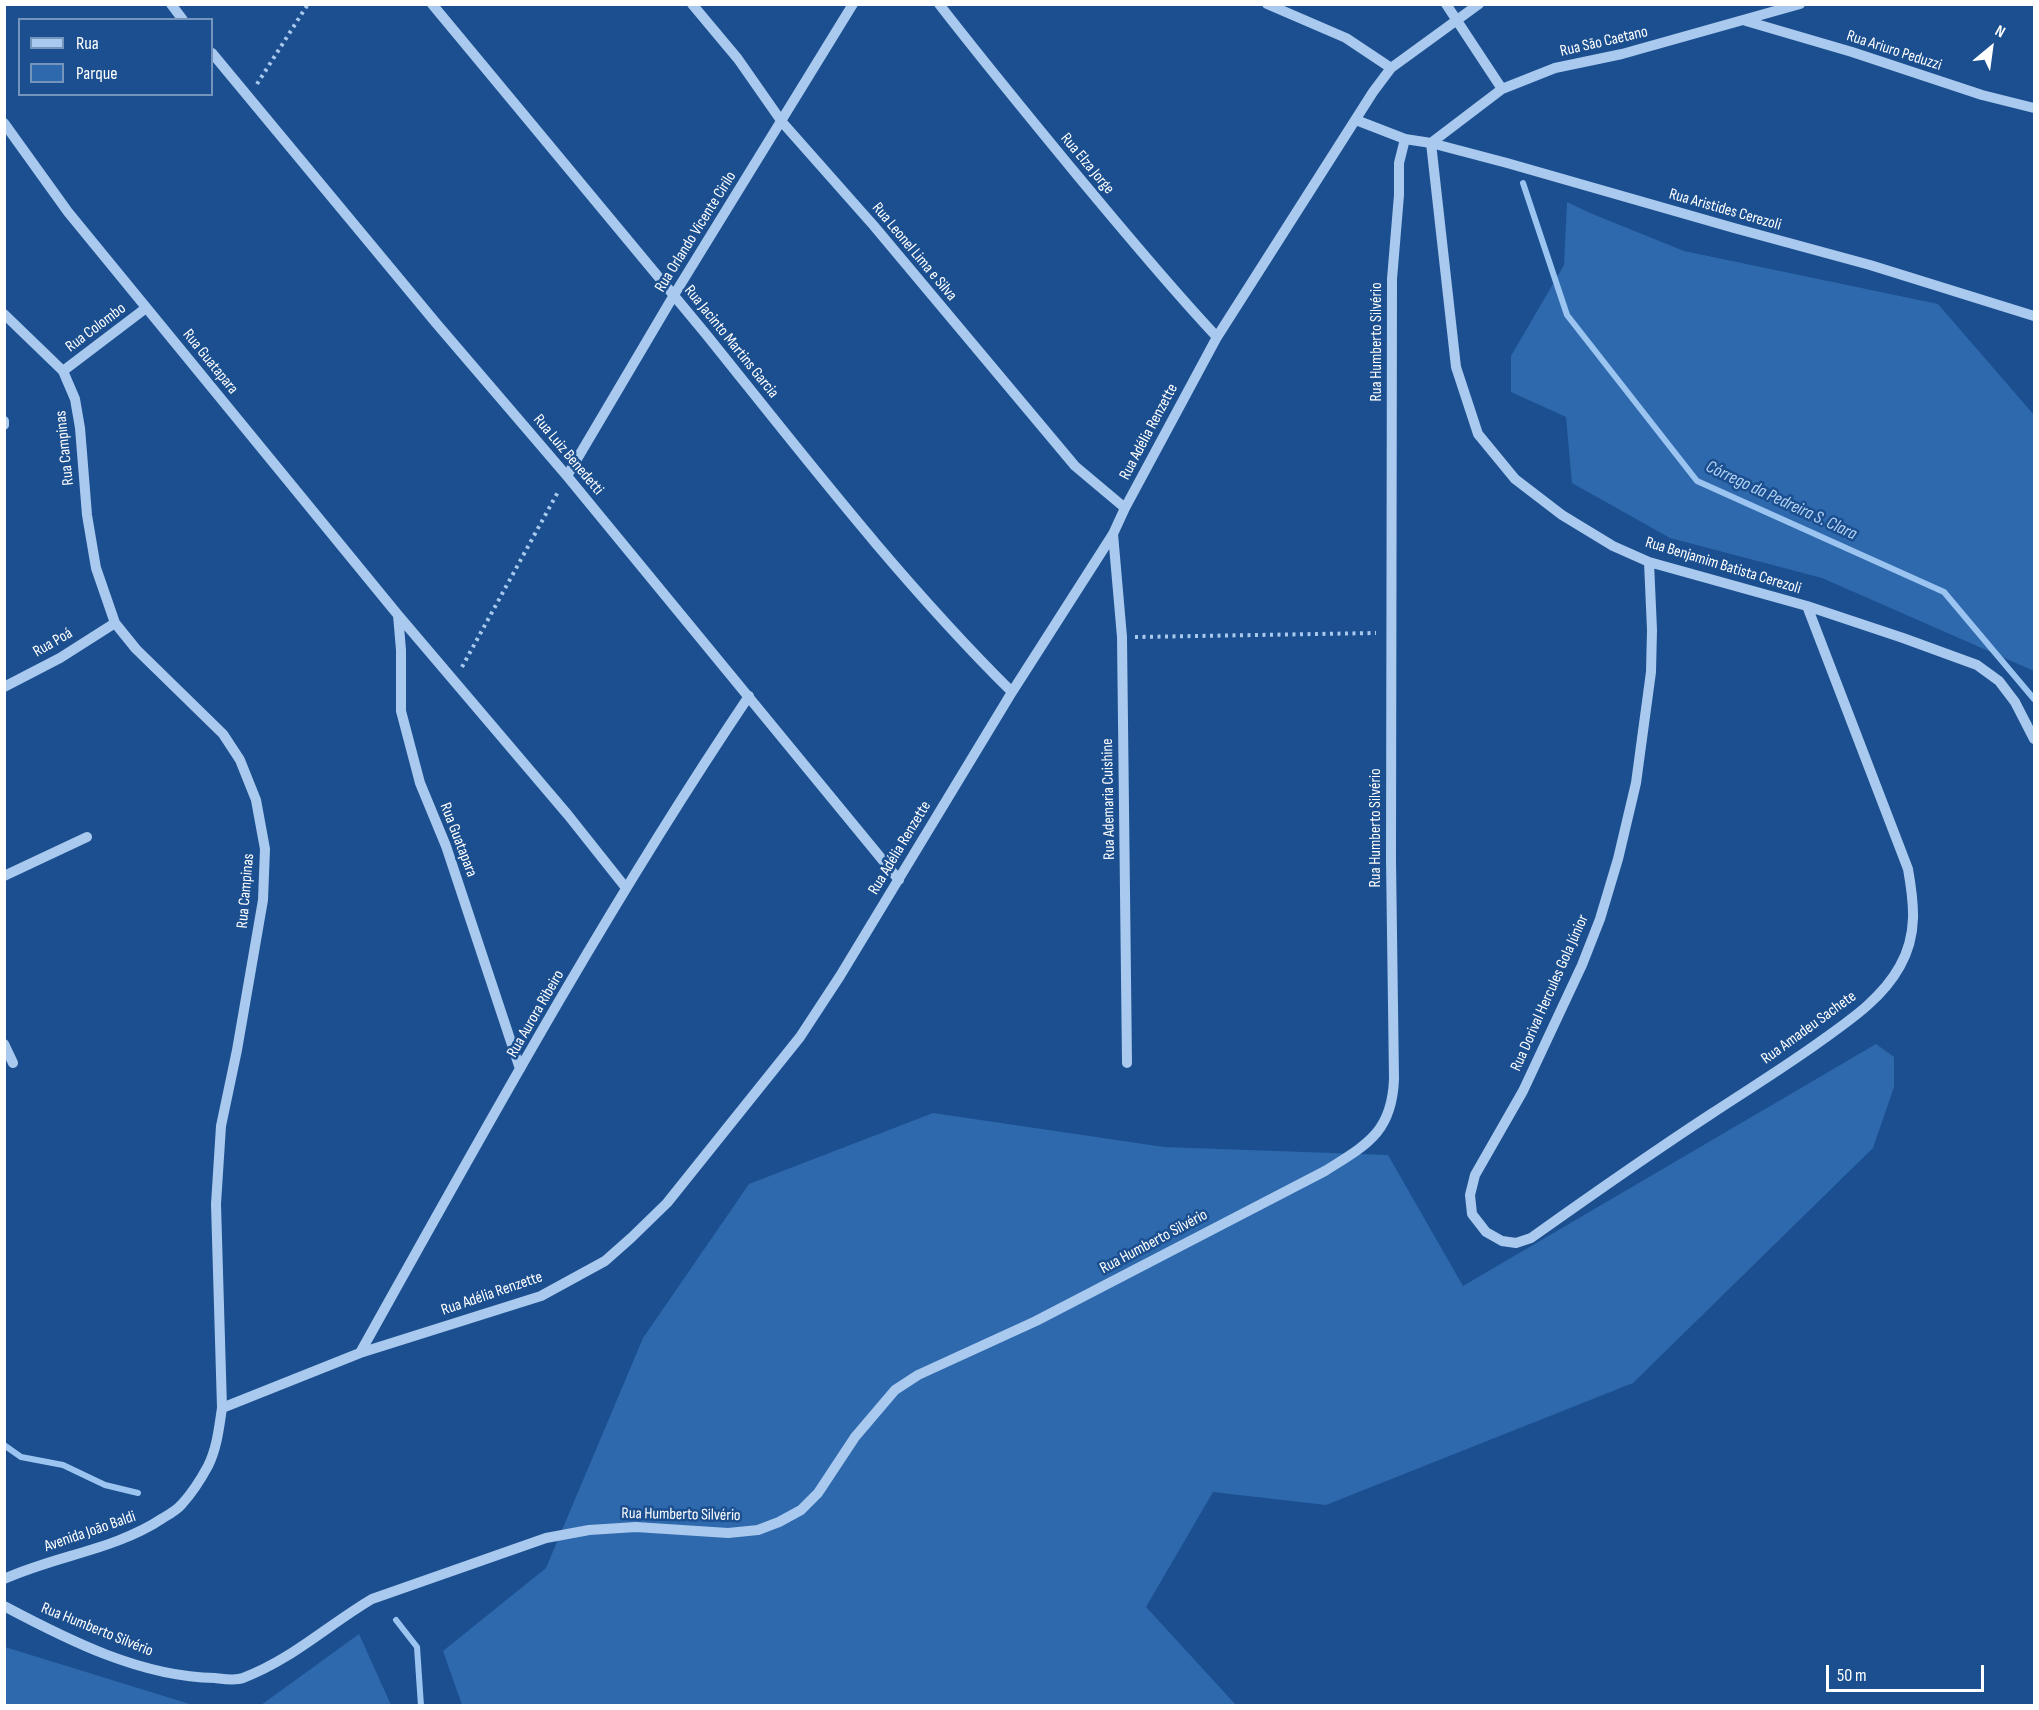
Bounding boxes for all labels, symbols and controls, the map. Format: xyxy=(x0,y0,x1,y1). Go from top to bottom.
legend xyxy=(18,18,213,96)
north arrow xyxy=(1961,18,2021,78)
text: N xyxy=(1992,21,2008,42)
street label: Rua São Caetano xyxy=(1558,23,1650,61)
street label: Rua Ariuro Peduzzi xyxy=(1844,27,1944,75)
text: Rua xyxy=(76,33,99,54)
text: Parque xyxy=(76,63,117,84)
street label: Rua Elza Jorge xyxy=(1056,130,1118,198)
street label: Rua Orlando Vicente Cirilo xyxy=(651,168,741,296)
street label: Rua Aristides Cerezoli xyxy=(1667,185,1783,235)
street label: Rua Leonel Lima e Silva xyxy=(867,199,961,305)
street label: Rua Jacinto Martins Garcia xyxy=(680,282,782,402)
street label: Rua Humberto Silvério xyxy=(1367,282,1387,402)
street label: Rua Colombo xyxy=(62,299,130,357)
street label: Rua Guatapara xyxy=(178,326,242,398)
street label: Rua Adélia Renzette xyxy=(1116,381,1182,483)
street label: Rua Campinas xyxy=(52,410,78,486)
street label: Rua Luiz Benedetti xyxy=(529,411,607,499)
water label: Córrego da Pedreira S. Clara xyxy=(1702,456,1860,546)
street label: Rua Benjamim Batista Cerezoli xyxy=(1643,533,1803,599)
street label: Rua Poá xyxy=(30,624,76,662)
street label: Rua Ademaria Cuishine xyxy=(1098,738,1120,860)
street label: Rua Humberto Silvério xyxy=(1366,768,1386,888)
street label: Rua Adélia Renzette xyxy=(864,798,936,898)
street label: Rua Guatapara xyxy=(435,800,481,880)
street label: Rua Campinas xyxy=(233,853,259,929)
street label: Rua Dorival Hercules Gola Júnior xyxy=(1507,912,1593,1074)
street label: Rua Aurora Ribeiro xyxy=(503,967,569,1061)
street label: Rua Amadeu Sachete xyxy=(1758,987,1860,1069)
street label: Rua Humberto Silvério xyxy=(1097,1206,1211,1278)
street label: Rua Adélia Renzette xyxy=(439,1268,545,1320)
street label: Rua Humberto Silvério xyxy=(621,1504,741,1526)
street label: Avenida João Baldi xyxy=(42,1507,138,1557)
street label: Rua Humberto Silvério xyxy=(38,1599,156,1661)
scale bar xyxy=(1829,1653,1986,1691)
text: 50 m xyxy=(1837,1665,1867,1686)

